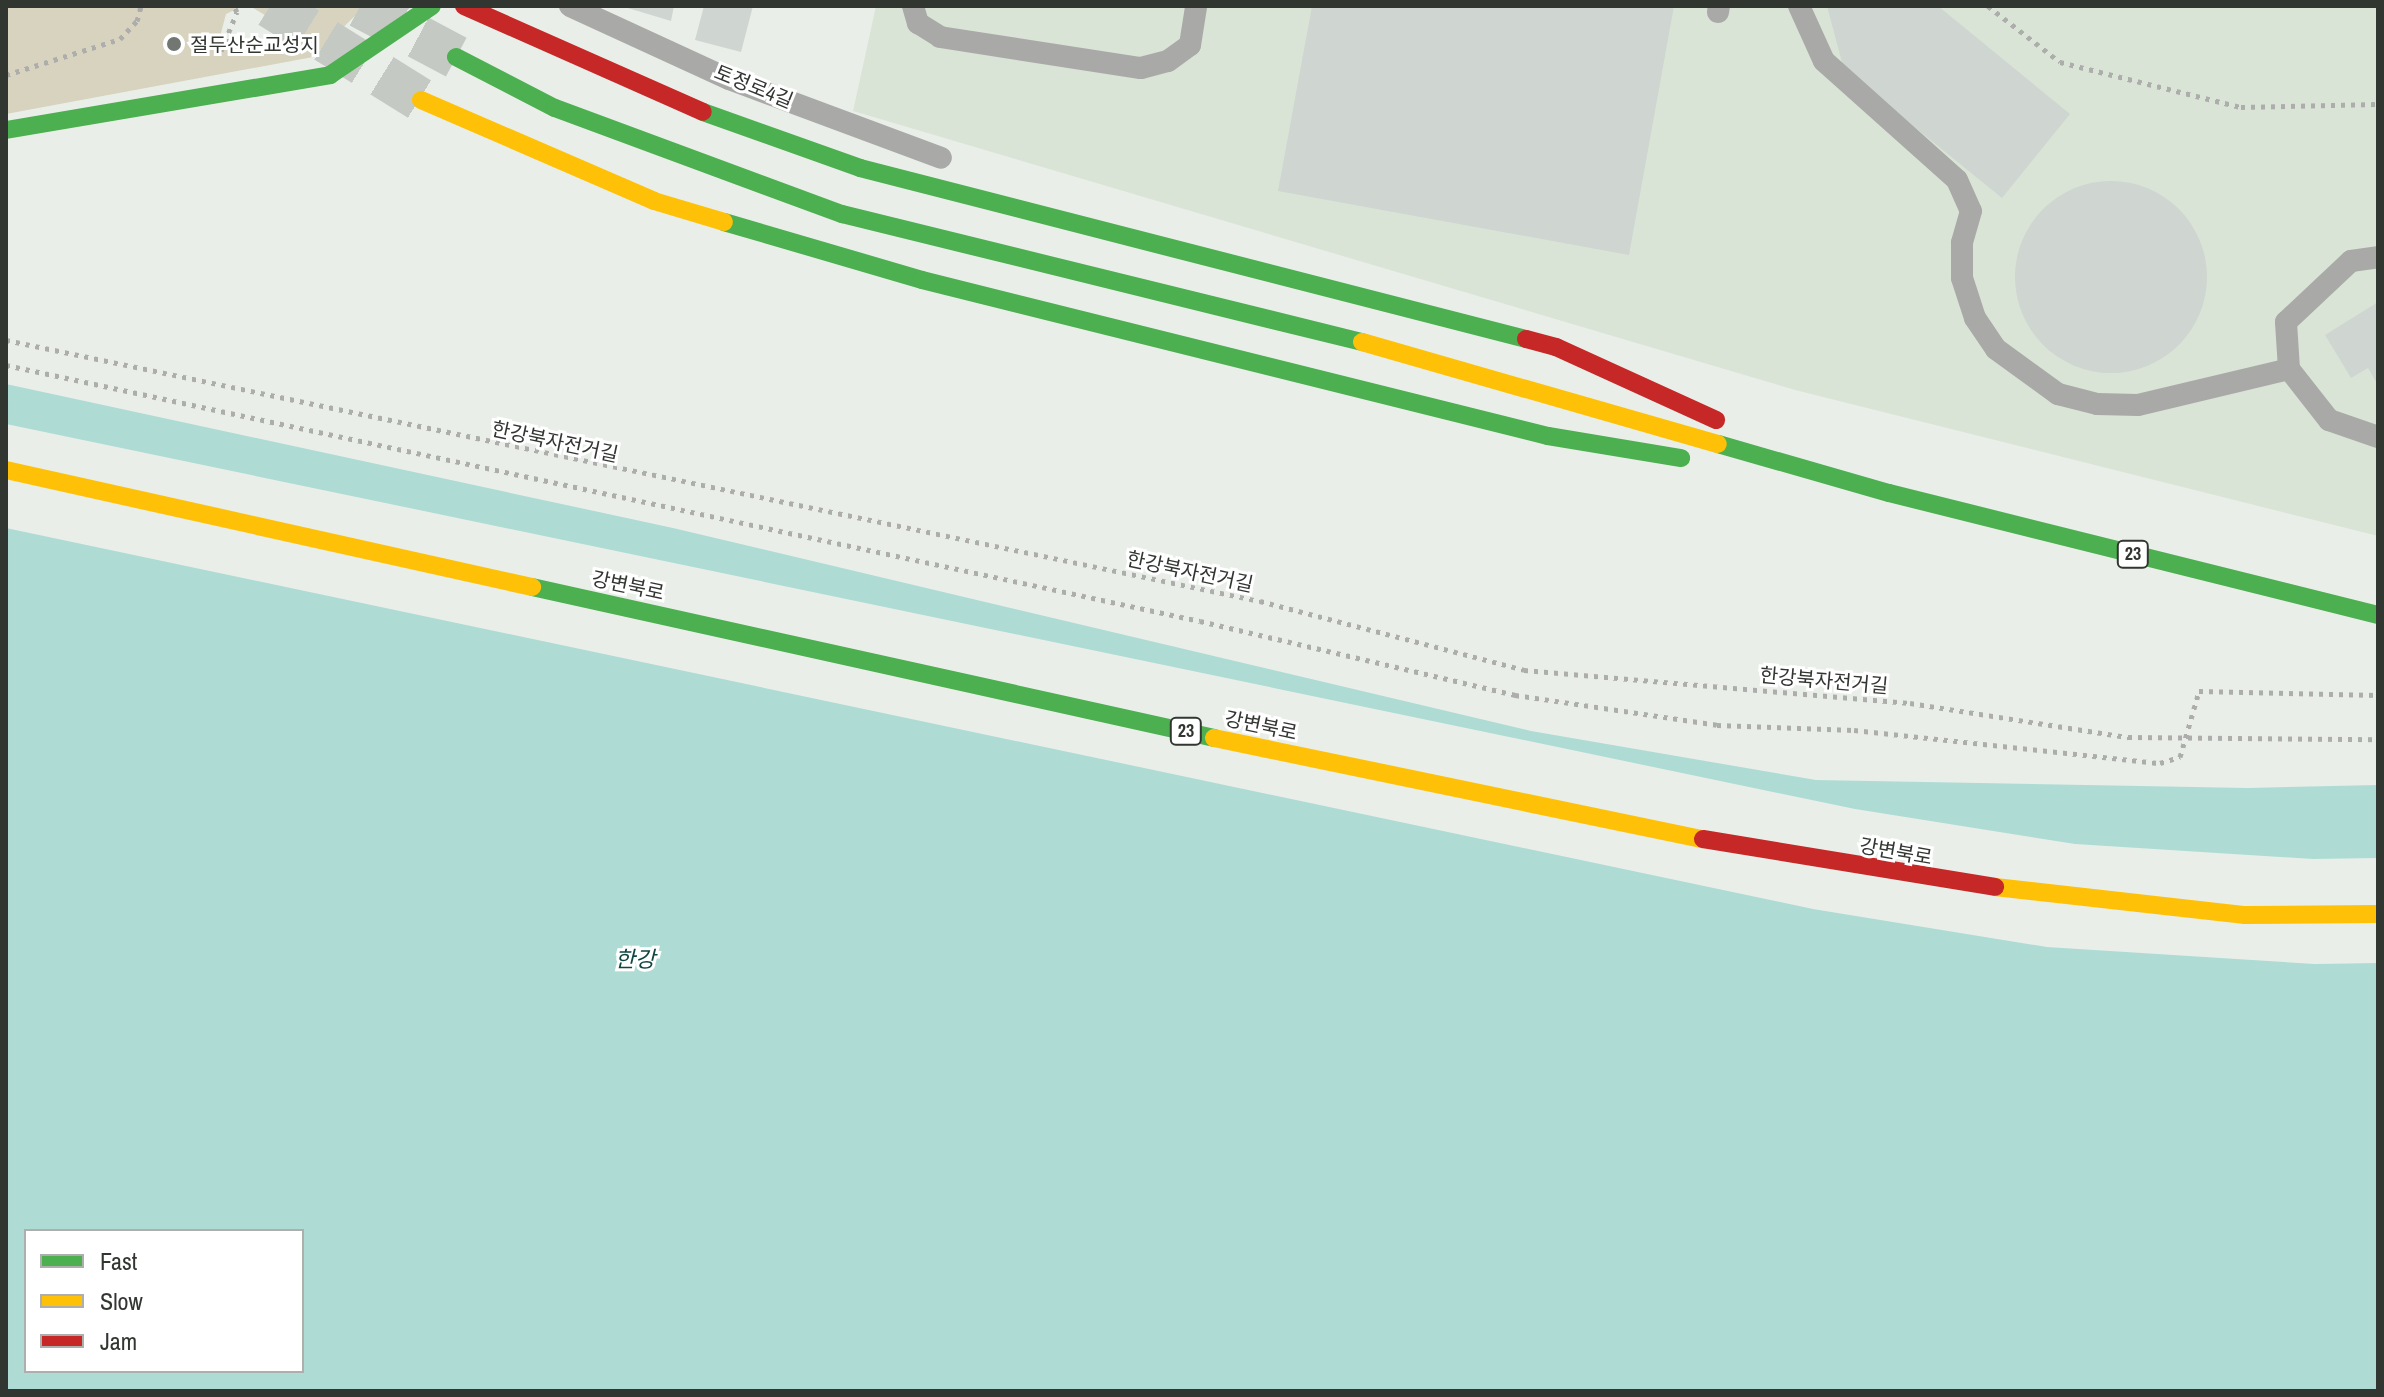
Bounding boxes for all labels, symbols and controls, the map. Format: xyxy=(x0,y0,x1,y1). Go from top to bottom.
place label: 절두산순교성지 xyxy=(190,32,319,56)
marker: 절두산순교성지 xyxy=(165,35,183,53)
street label: 토정로4길 xyxy=(711,59,797,113)
street label: 한강북자전거길 xyxy=(490,416,620,466)
road number: 23 xyxy=(2115,540,2151,568)
street label: 한강북자전거길 xyxy=(1125,546,1255,596)
street label: 강변북로 xyxy=(590,566,666,604)
street label: 한강북자전거길 xyxy=(1759,662,1889,698)
street label: 강변북로 xyxy=(1223,706,1299,744)
road number: 23 xyxy=(1168,717,1204,745)
street label: 강변북로 xyxy=(1858,833,1934,869)
water label: 한강 xyxy=(615,947,655,973)
legend xyxy=(24,1229,304,1373)
text: Fast xyxy=(100,1245,137,1277)
text: Slow xyxy=(100,1285,143,1317)
text: Jam xyxy=(100,1325,137,1357)

